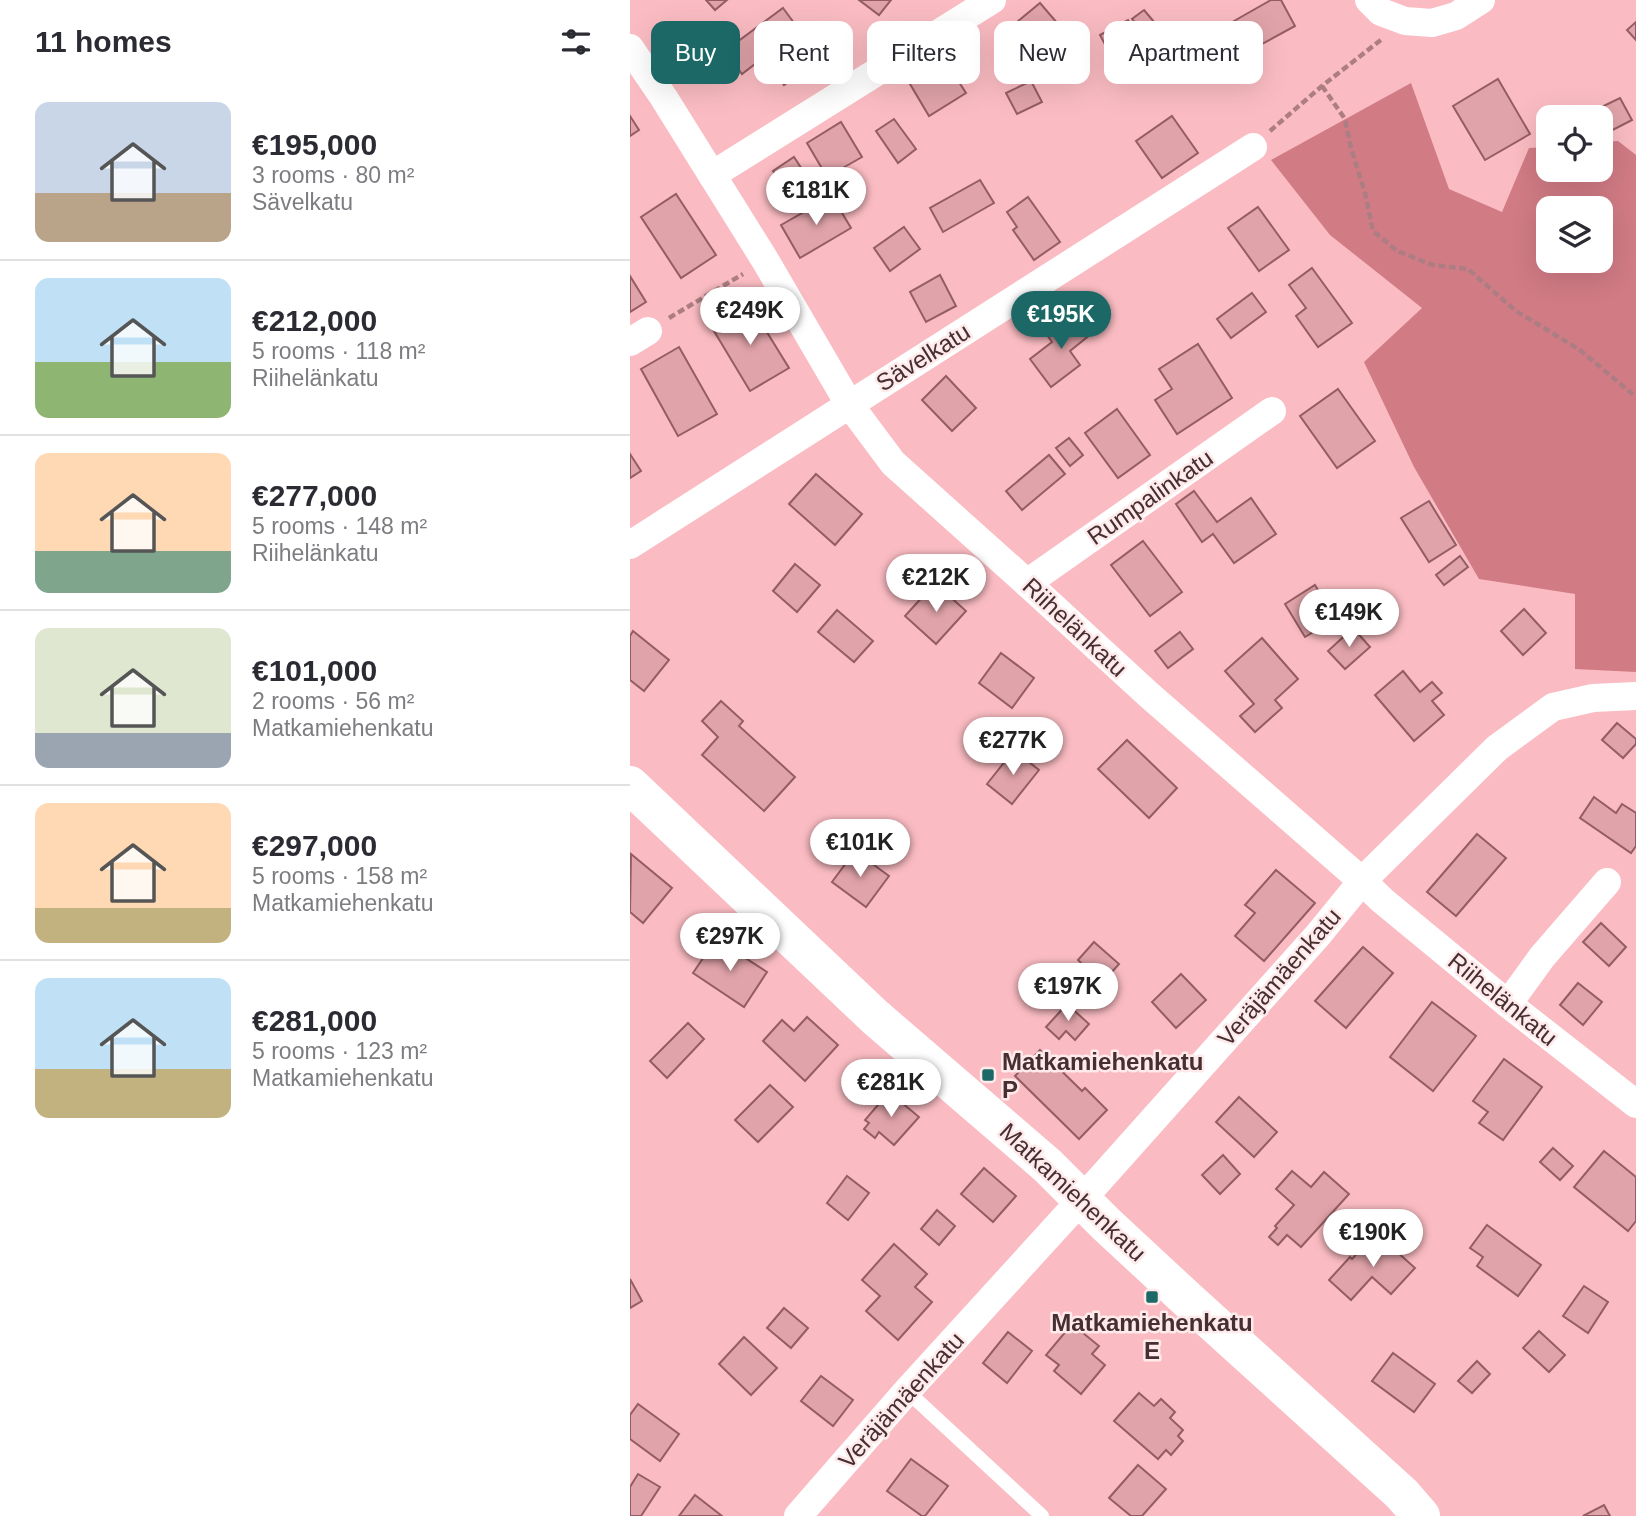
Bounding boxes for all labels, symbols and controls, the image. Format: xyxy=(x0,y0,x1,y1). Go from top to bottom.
chip: Buy xyxy=(651,21,740,84)
chip: Rent xyxy=(754,21,853,84)
chip: Filters xyxy=(867,21,980,84)
chip: New xyxy=(994,21,1090,84)
chip: Apartment xyxy=(1104,21,1263,84)
icon: filters xyxy=(557,23,595,61)
text: 11 homes xyxy=(35,25,172,58)
map controls xyxy=(1536,105,1613,273)
button: locate xyxy=(1536,105,1613,182)
text: €195,000 xyxy=(252,128,377,161)
icon: home xyxy=(91,130,175,214)
text: 3 rooms · 80 m² xyxy=(252,162,414,188)
pin: €181K xyxy=(767,168,865,227)
text: €181K xyxy=(782,177,850,203)
text: Sävelkatu xyxy=(252,189,353,215)
button: layers xyxy=(1536,196,1613,273)
pin: €249K xyxy=(701,288,799,347)
pin: €195K xyxy=(1012,292,1110,351)
text: €249K xyxy=(716,297,784,323)
text: €195K xyxy=(1027,301,1095,327)
text: €212,000 xyxy=(252,304,377,337)
icon: home xyxy=(91,306,175,390)
street label: Sävelkatu xyxy=(871,318,975,396)
text: 5 rooms · 118 m² xyxy=(252,338,425,364)
text: Riihelänkatu xyxy=(252,365,379,391)
street label: Rumpalinkatu xyxy=(1082,444,1218,550)
text: €277,000 xyxy=(252,479,377,512)
icon: home xyxy=(91,481,175,565)
text: 5 rooms · 148 m² xyxy=(252,513,427,539)
text: Riihelänkatu xyxy=(252,540,379,566)
pin: €212K xyxy=(887,554,985,614)
text: €212K xyxy=(902,564,970,590)
street label: Riihelänkatu xyxy=(1017,572,1133,682)
pin: €149K xyxy=(1300,590,1398,649)
text: €149K xyxy=(1315,599,1383,625)
text: €101,000 xyxy=(252,654,377,687)
icon: home xyxy=(91,656,175,740)
text: 2 rooms · 56 m² xyxy=(252,688,414,714)
text: Matkamiehenkatu xyxy=(252,715,434,741)
pin: €277K xyxy=(964,718,1062,777)
text: €277K xyxy=(979,727,1047,753)
pin: €101K xyxy=(811,820,909,879)
text: €297,000 xyxy=(252,829,377,862)
text: €101K xyxy=(826,829,894,855)
icon: home xyxy=(91,831,175,915)
text: 5 rooms · 158 m² xyxy=(252,863,427,889)
text: Matkamiehenkatu xyxy=(252,890,434,916)
street label: Veräjämäenkatu xyxy=(1212,903,1346,1051)
pin: €297K xyxy=(681,914,779,973)
text: €297K xyxy=(696,923,764,949)
street label: Riihelänkatu xyxy=(1443,947,1563,1051)
pin: €197K xyxy=(1019,964,1117,1023)
text: €197K xyxy=(1034,973,1102,999)
text: €281,000 xyxy=(252,1004,377,1037)
icon: home xyxy=(91,1006,175,1090)
text: 5 rooms · 123 m² xyxy=(252,1038,427,1064)
place label: Matkamiehenkatu P xyxy=(1002,1048,1203,1103)
pin: €281K xyxy=(842,1060,940,1119)
text: Matkamiehenkatu xyxy=(252,1065,434,1091)
marker: Matkamiehenkatu P xyxy=(980,1067,996,1083)
text: €281K xyxy=(857,1069,925,1095)
street label: Matkamiehenkatu xyxy=(995,1118,1151,1266)
pin: €190K xyxy=(1324,1210,1422,1269)
text: €190K xyxy=(1339,1219,1407,1245)
marker: Matkamiehenkatu E xyxy=(1144,1289,1160,1305)
place label: Matkamiehenkatu E xyxy=(1051,1309,1253,1364)
street label: Veräjämäenkatu xyxy=(833,1327,969,1473)

